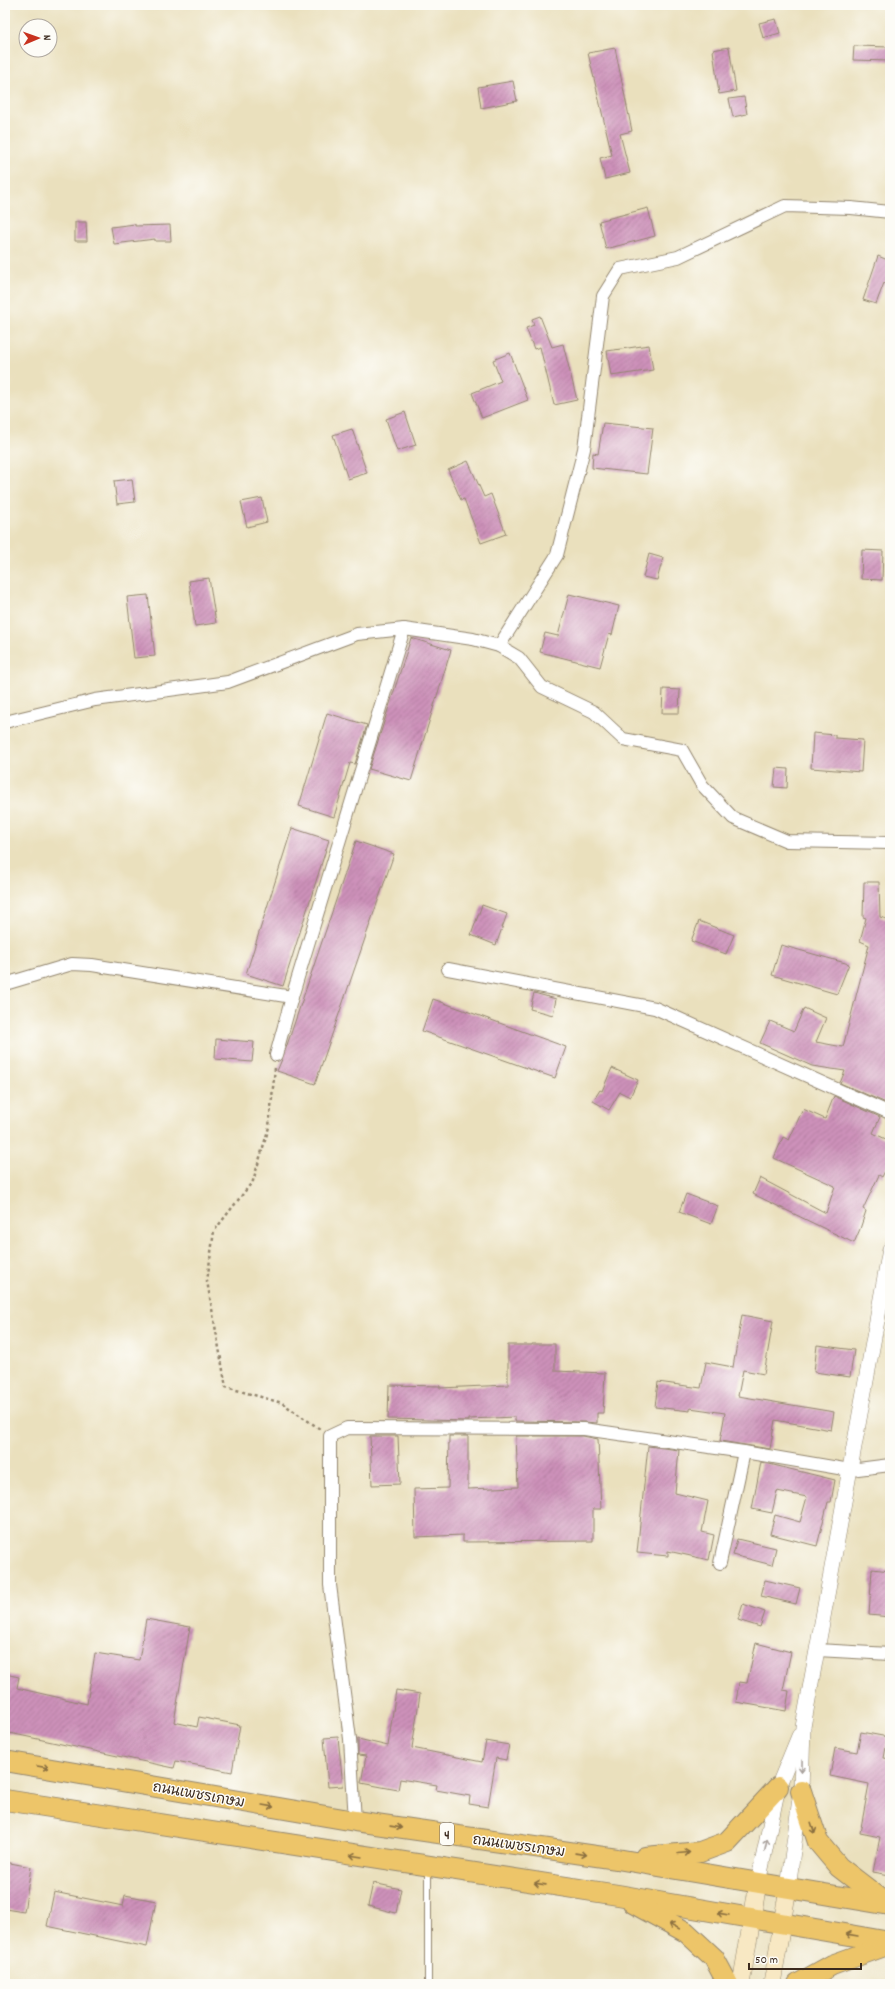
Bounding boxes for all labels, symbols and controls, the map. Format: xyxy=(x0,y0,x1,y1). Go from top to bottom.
north arrow xyxy=(18,18,58,58)
text: N xyxy=(38,35,54,41)
one-way arrow xyxy=(798,1759,806,1772)
one-way arrow xyxy=(37,1764,50,1772)
street label: ถนนเพชรเกษม xyxy=(151,1778,246,1814)
one-way arrow xyxy=(261,1802,274,1810)
one-way arrow xyxy=(810,1821,817,1834)
one-way arrow xyxy=(390,1823,403,1831)
road number: 4 xyxy=(440,1823,454,1845)
street label: ถนนเพชรเกษม xyxy=(471,1831,566,1863)
one-way arrow xyxy=(763,1839,771,1852)
one-way arrow xyxy=(574,1850,587,1858)
one-way arrow xyxy=(677,1850,690,1857)
one-way arrow xyxy=(350,1852,363,1860)
one-way arrow xyxy=(534,1880,547,1888)
one-way arrow xyxy=(717,1909,730,1917)
one-way arrow xyxy=(668,1921,680,1929)
one-way arrow xyxy=(845,1931,858,1939)
scale bar xyxy=(749,1945,861,1971)
text: 50 m xyxy=(755,1952,778,1969)

